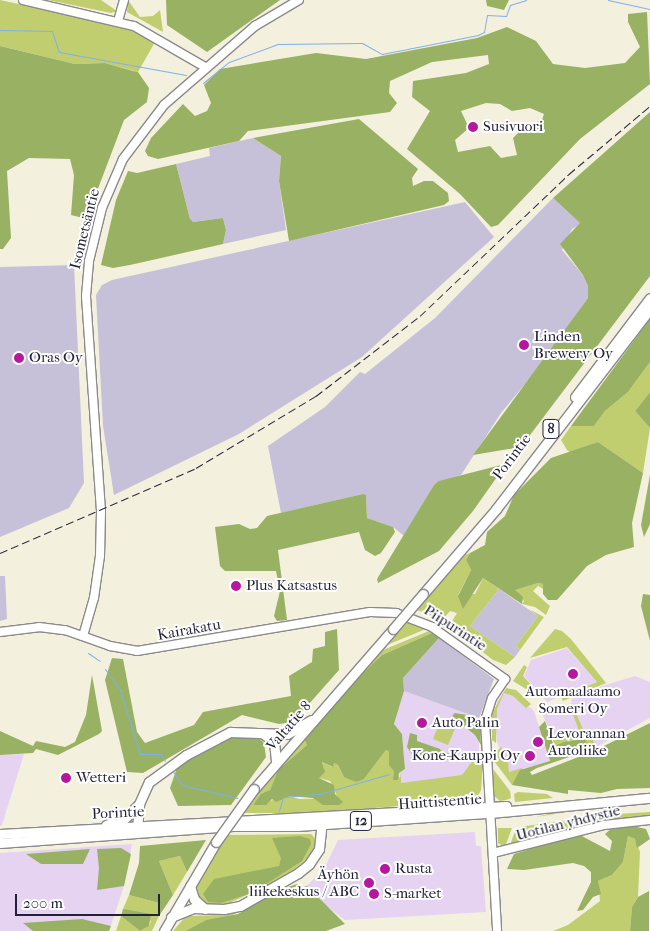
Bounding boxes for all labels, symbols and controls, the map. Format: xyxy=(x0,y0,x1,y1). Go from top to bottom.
place label: Susivuori xyxy=(483,118,543,136)
marker: Susivuori xyxy=(467,121,479,133)
street label: Isometsäntie xyxy=(66,187,104,271)
place label: Linden Brewery Oy xyxy=(534,327,613,362)
marker: Linden Brewery Oy xyxy=(518,339,530,351)
place label: Oras Oy xyxy=(29,349,83,367)
marker: Oras Oy xyxy=(13,352,25,364)
road number: 8 xyxy=(542,418,560,440)
street label: Porintie xyxy=(489,431,535,483)
place label: Plus Katsastus xyxy=(246,577,337,595)
marker: Plus Katsastus xyxy=(230,580,242,592)
street label: Piipurintie xyxy=(420,601,490,655)
street label: Kairakatu xyxy=(156,616,222,644)
marker: Automaalaamo Someri Oy xyxy=(567,668,579,680)
place label: Automaalaamo Someri Oy xyxy=(525,682,621,717)
street label: Valtatie 8 xyxy=(263,697,315,755)
place label: Auto Palin xyxy=(432,714,499,732)
marker: Auto Palin xyxy=(416,717,428,729)
place label: Levorannan Autoliike xyxy=(548,724,625,759)
marker: Levorannan Autoliike xyxy=(532,736,544,748)
place label: Kone-Kauppi Oy xyxy=(412,747,520,765)
marker: Kone-Kauppi Oy xyxy=(524,750,536,762)
place label: Wetteri xyxy=(76,769,126,787)
marker: Wetteri xyxy=(60,772,72,784)
street label: Huittistentie xyxy=(398,790,482,814)
street label: Uotilan yhdystie xyxy=(514,801,622,845)
street label: Porintie xyxy=(91,803,145,823)
road number: 12 xyxy=(350,809,372,832)
place label: Rusta xyxy=(395,860,432,878)
marker: Rusta xyxy=(379,863,391,875)
place label: Äyhön liikekeskus / ABC xyxy=(249,865,359,900)
marker: Äyhön liikekeskus / ABC xyxy=(363,877,375,889)
scale bar xyxy=(18,884,162,916)
place label: S-market xyxy=(384,885,442,903)
marker: S-market xyxy=(368,888,380,900)
text: 200 m xyxy=(23,894,63,912)

